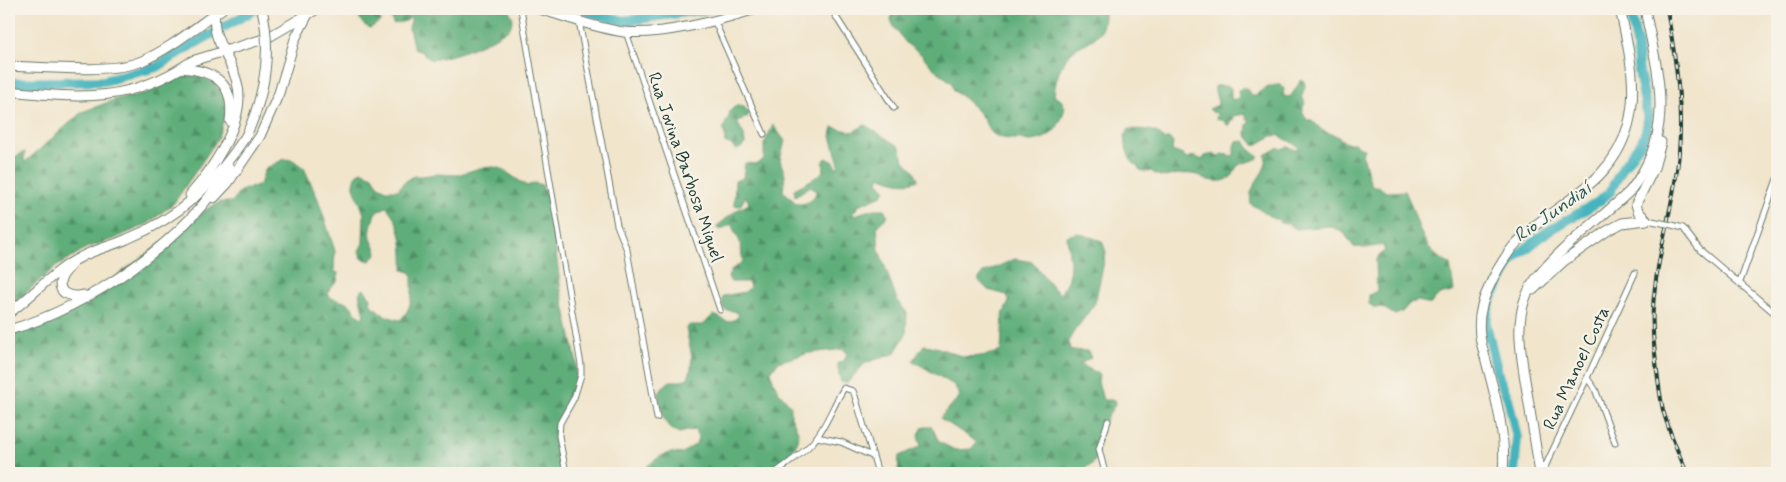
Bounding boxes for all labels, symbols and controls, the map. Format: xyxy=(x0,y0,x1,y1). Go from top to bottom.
street label: Rua Jovina Barbosa Miguel xyxy=(641,69,729,265)
water label: Rio Jundiaí xyxy=(1509,175,1598,248)
street label: Rua Manoel Costa xyxy=(1538,303,1616,434)

